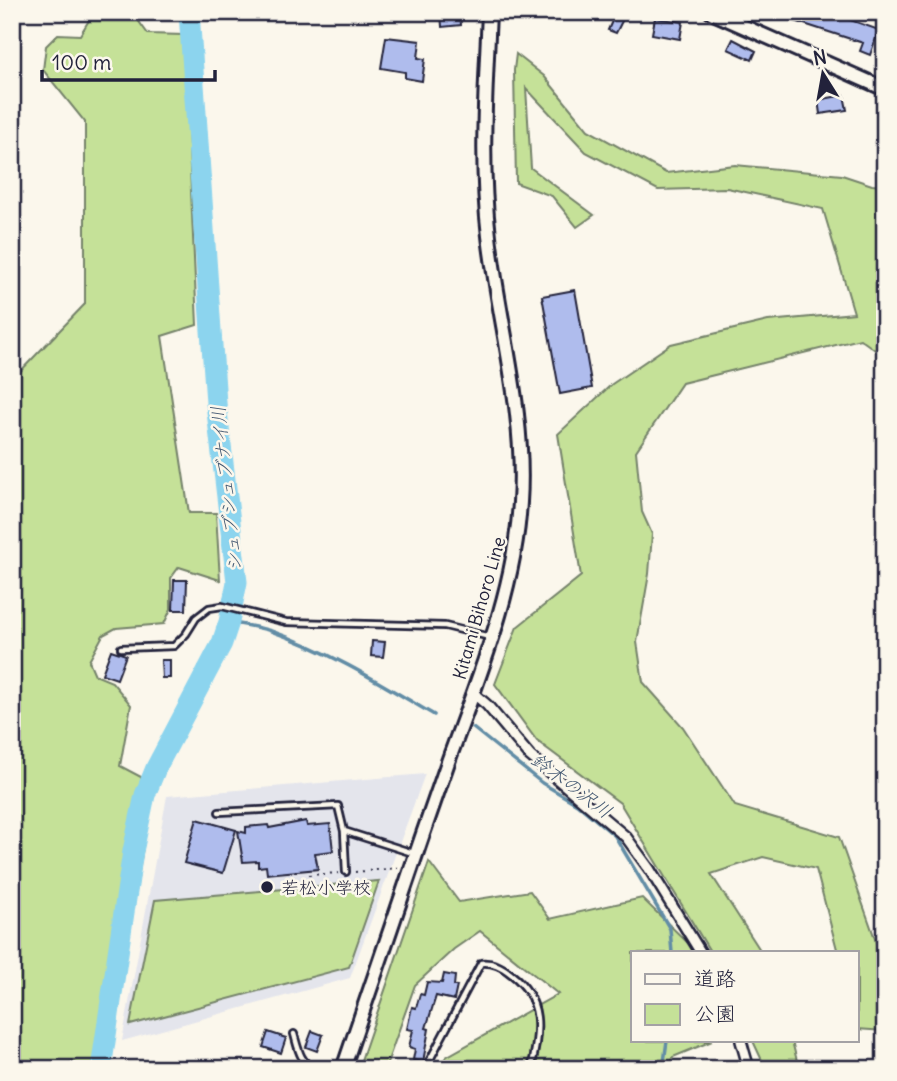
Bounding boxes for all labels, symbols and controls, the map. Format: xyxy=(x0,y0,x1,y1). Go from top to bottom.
scale bar xyxy=(42,38,215,82)
north arrow xyxy=(788,38,858,108)
text: N xyxy=(811,44,828,70)
text: 100 m xyxy=(52,49,111,76)
water label: シュブシュブナイ川 xyxy=(205,405,247,573)
street label: Kitami Bihoro Line xyxy=(448,534,510,682)
water label: 鈴木の沢川 xyxy=(527,747,617,823)
place label: 若松小学校 xyxy=(281,876,371,899)
marker: 若松小学校 xyxy=(259,879,275,895)
legend xyxy=(631,951,858,1042)
text: 道路 xyxy=(694,965,736,992)
text: 公園 xyxy=(694,1000,736,1027)

